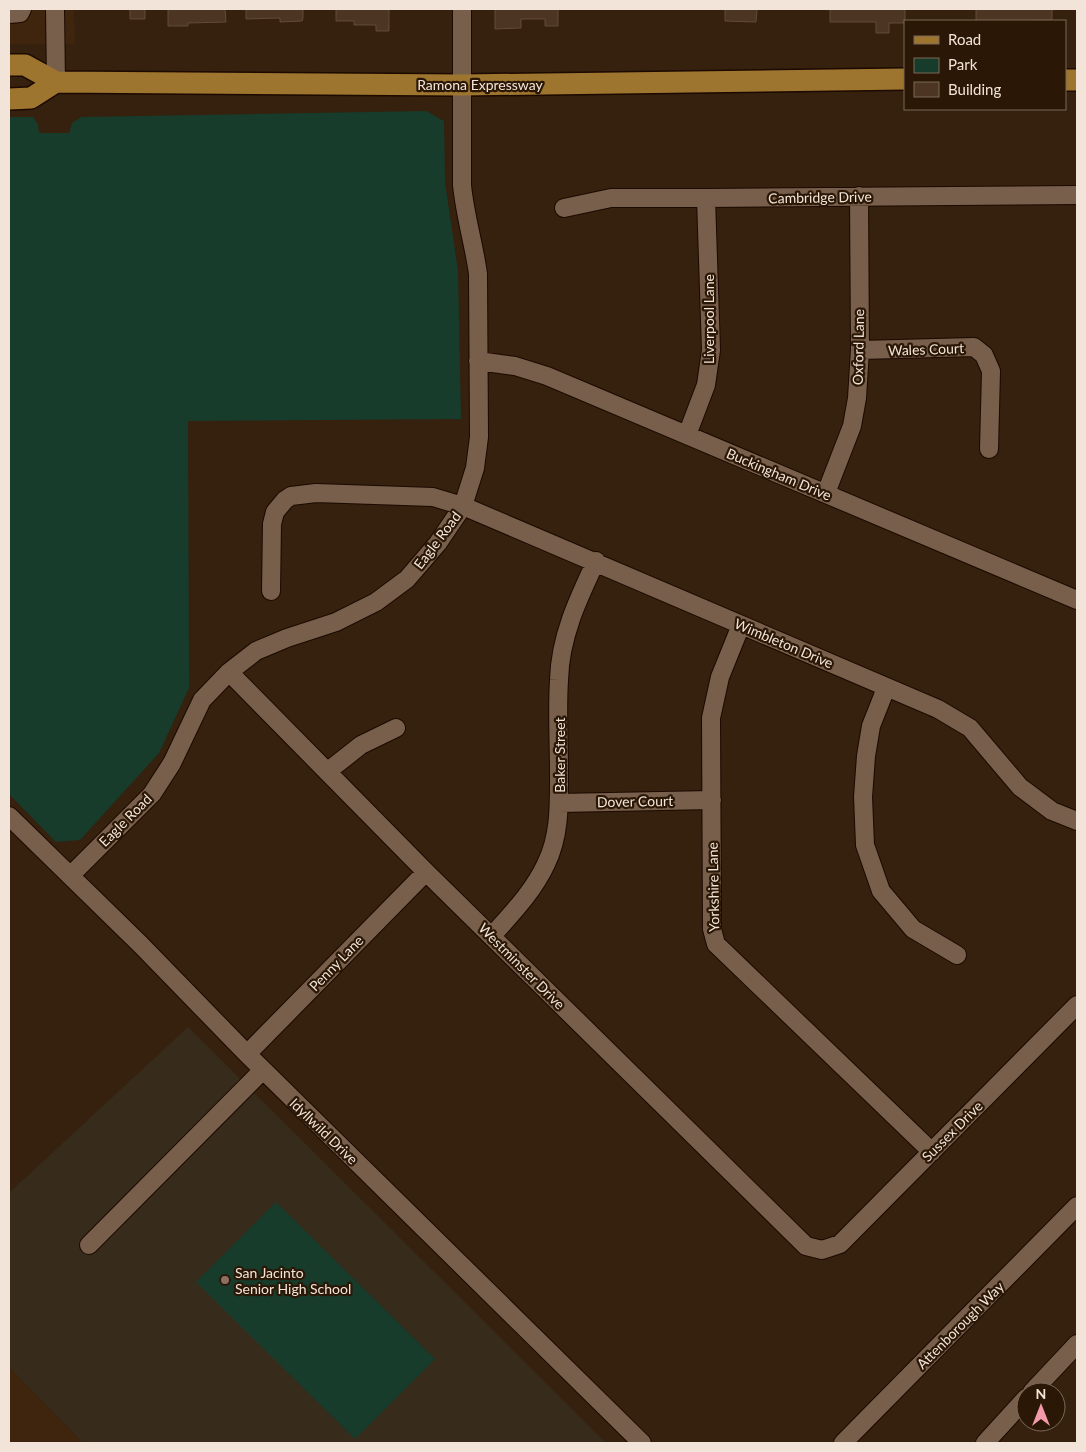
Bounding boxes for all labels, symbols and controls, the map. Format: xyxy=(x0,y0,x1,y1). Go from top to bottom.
legend xyxy=(904,20,1066,110)
text: Road xyxy=(948,30,981,48)
text: Park xyxy=(948,55,978,73)
street label: Ramona Expressway xyxy=(417,76,544,93)
text: Building xyxy=(948,80,1001,98)
street label: Cambridge Drive xyxy=(768,188,872,206)
street label: Liverpool Lane xyxy=(700,274,717,364)
street label: Oxford Lane xyxy=(849,309,867,385)
street label: Wales Court xyxy=(888,339,964,359)
street label: Buckingham Drive xyxy=(724,444,834,504)
street label: Eagle Road xyxy=(410,508,464,572)
street label: Wimbleton Drive xyxy=(732,615,836,671)
street label: Baker Street xyxy=(551,717,568,793)
street label: Eagle Road xyxy=(95,790,155,850)
street label: Dover Court xyxy=(597,792,673,810)
street label: Yorkshire Lane xyxy=(704,842,722,932)
street label: Westminster Drive xyxy=(475,919,569,1013)
street label: Penny Lane xyxy=(305,932,367,994)
street label: Idyllwild Drive xyxy=(287,1094,361,1168)
street label: Sussex Drive xyxy=(918,1097,986,1165)
place label: San Jacinto Senior High School xyxy=(235,1264,351,1297)
marker: San Jacinto Senior High School xyxy=(219,1274,231,1286)
street label: Attenborough Way xyxy=(913,1277,1008,1372)
north arrow xyxy=(1016,1382,1066,1432)
text: N xyxy=(1036,1385,1046,1402)

